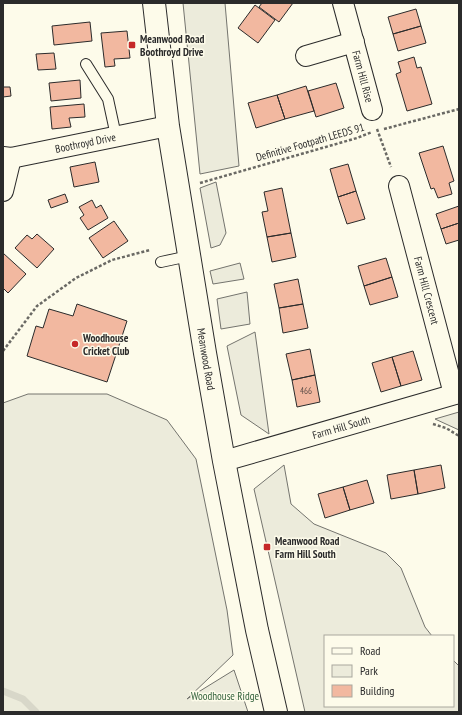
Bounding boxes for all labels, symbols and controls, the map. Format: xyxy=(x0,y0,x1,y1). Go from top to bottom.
place label: Meanwood Road Boothroyd Drive xyxy=(140,32,204,59)
marker: Meanwood Road Boothroyd Drive xyxy=(127,40,137,50)
street label: Farm Hill Rise xyxy=(349,49,377,104)
street label: Definitive Footpath LEEDS 91 xyxy=(254,120,366,164)
street label: Boothroyd Drive xyxy=(54,130,117,156)
street label: Farm Hill Crescent xyxy=(411,255,442,326)
street label: Meanwood Road xyxy=(194,327,218,391)
place label: Woodhouse Cricket Club xyxy=(82,331,130,358)
marker: Woodhouse Cricket Club xyxy=(70,339,80,349)
house number: 466 xyxy=(300,385,312,396)
street label: Farm Hill South xyxy=(311,412,372,442)
place label: Meanwood Road Farm Hill South xyxy=(275,534,339,561)
marker: Meanwood Road Farm Hill South xyxy=(262,542,272,552)
legend xyxy=(324,635,454,707)
text: Road xyxy=(360,643,380,658)
text: Park xyxy=(360,663,378,678)
text: Building xyxy=(360,683,395,698)
park label: Woodhouse Ridge xyxy=(191,689,259,703)

